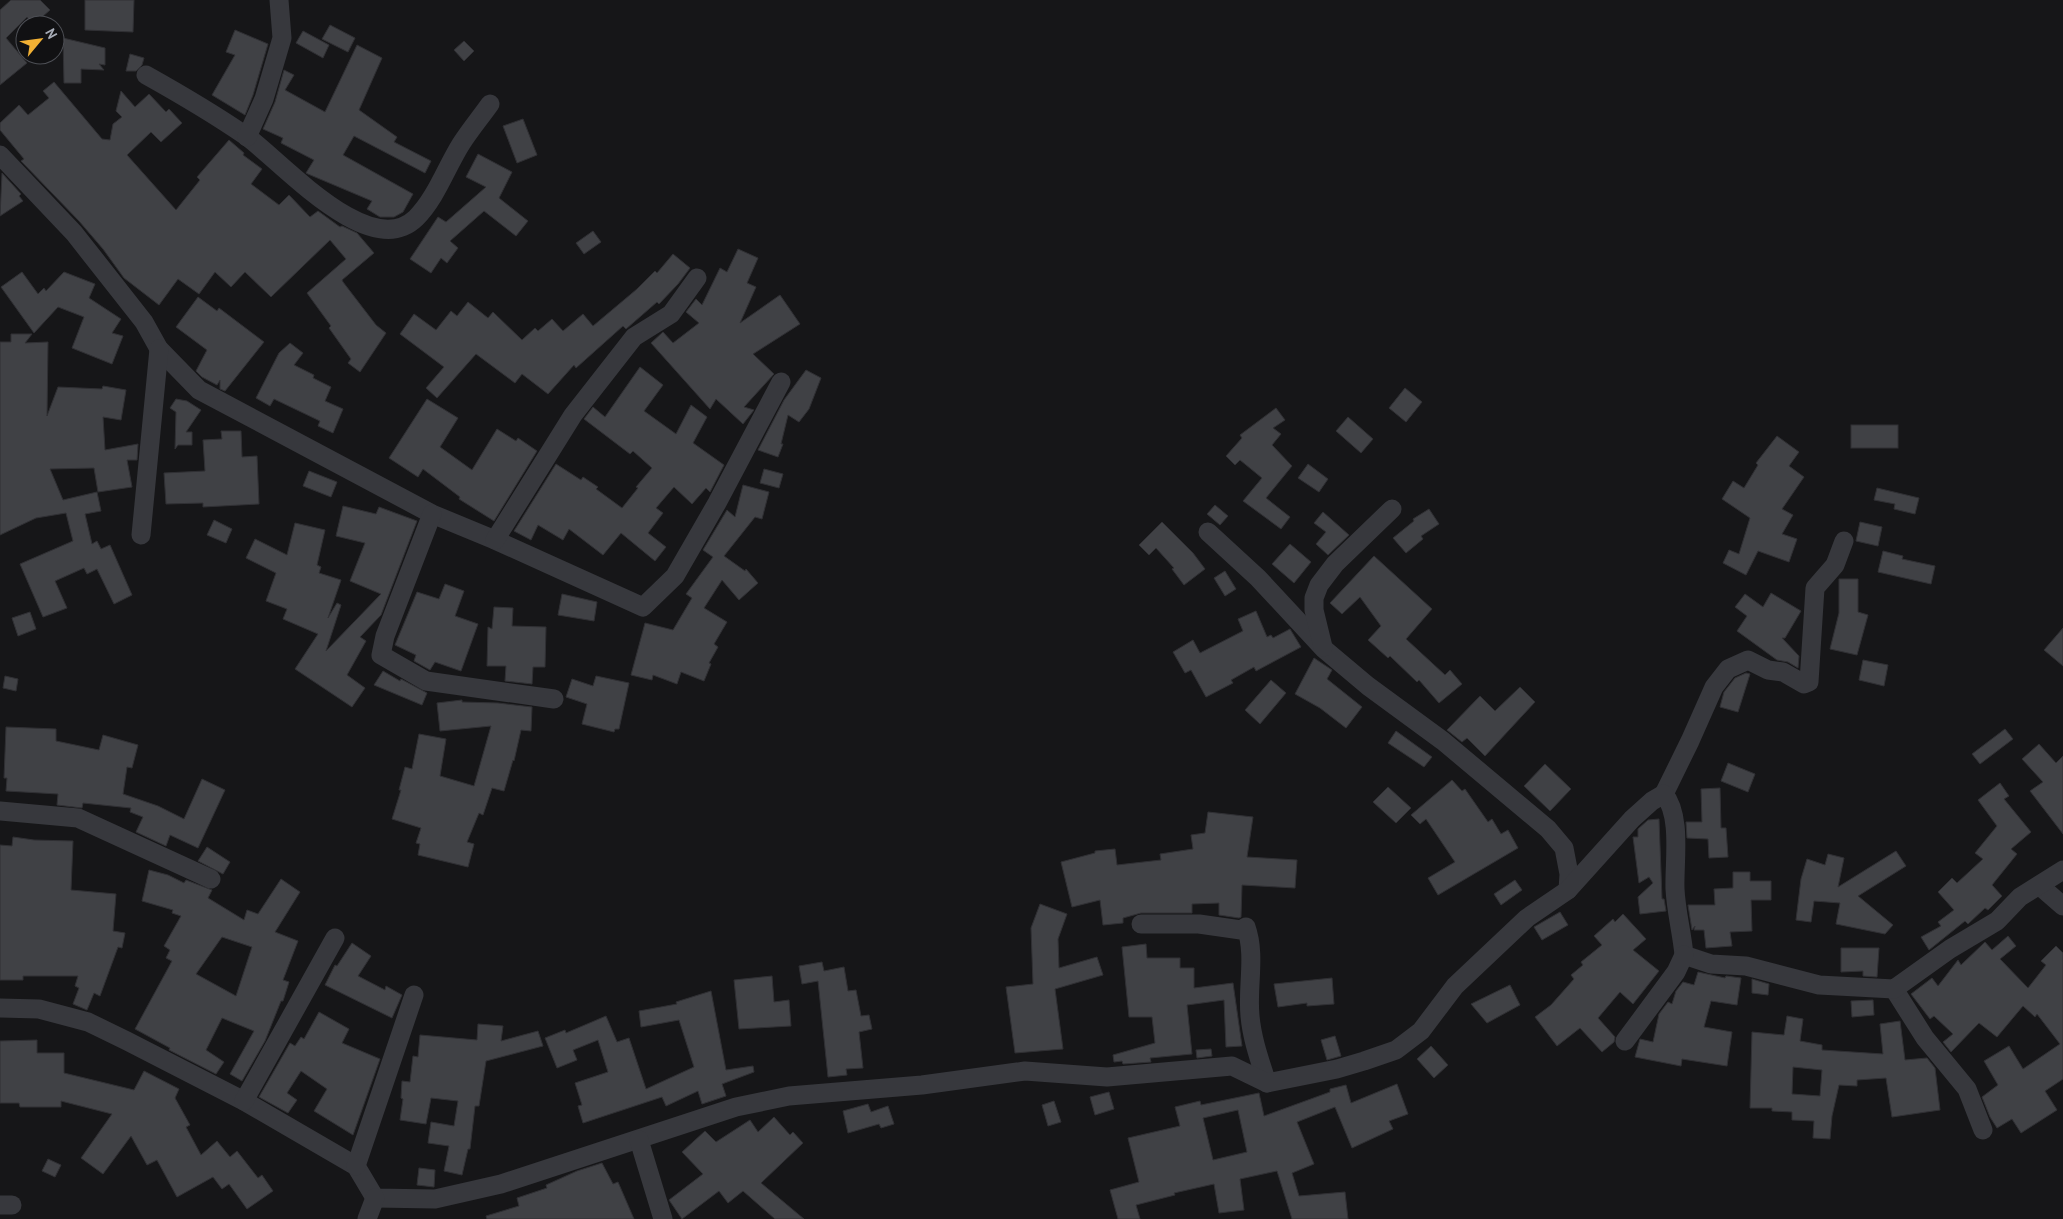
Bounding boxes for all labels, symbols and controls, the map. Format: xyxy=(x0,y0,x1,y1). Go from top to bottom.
north arrow xyxy=(15,15,65,65)
text: N xyxy=(41,25,61,42)

